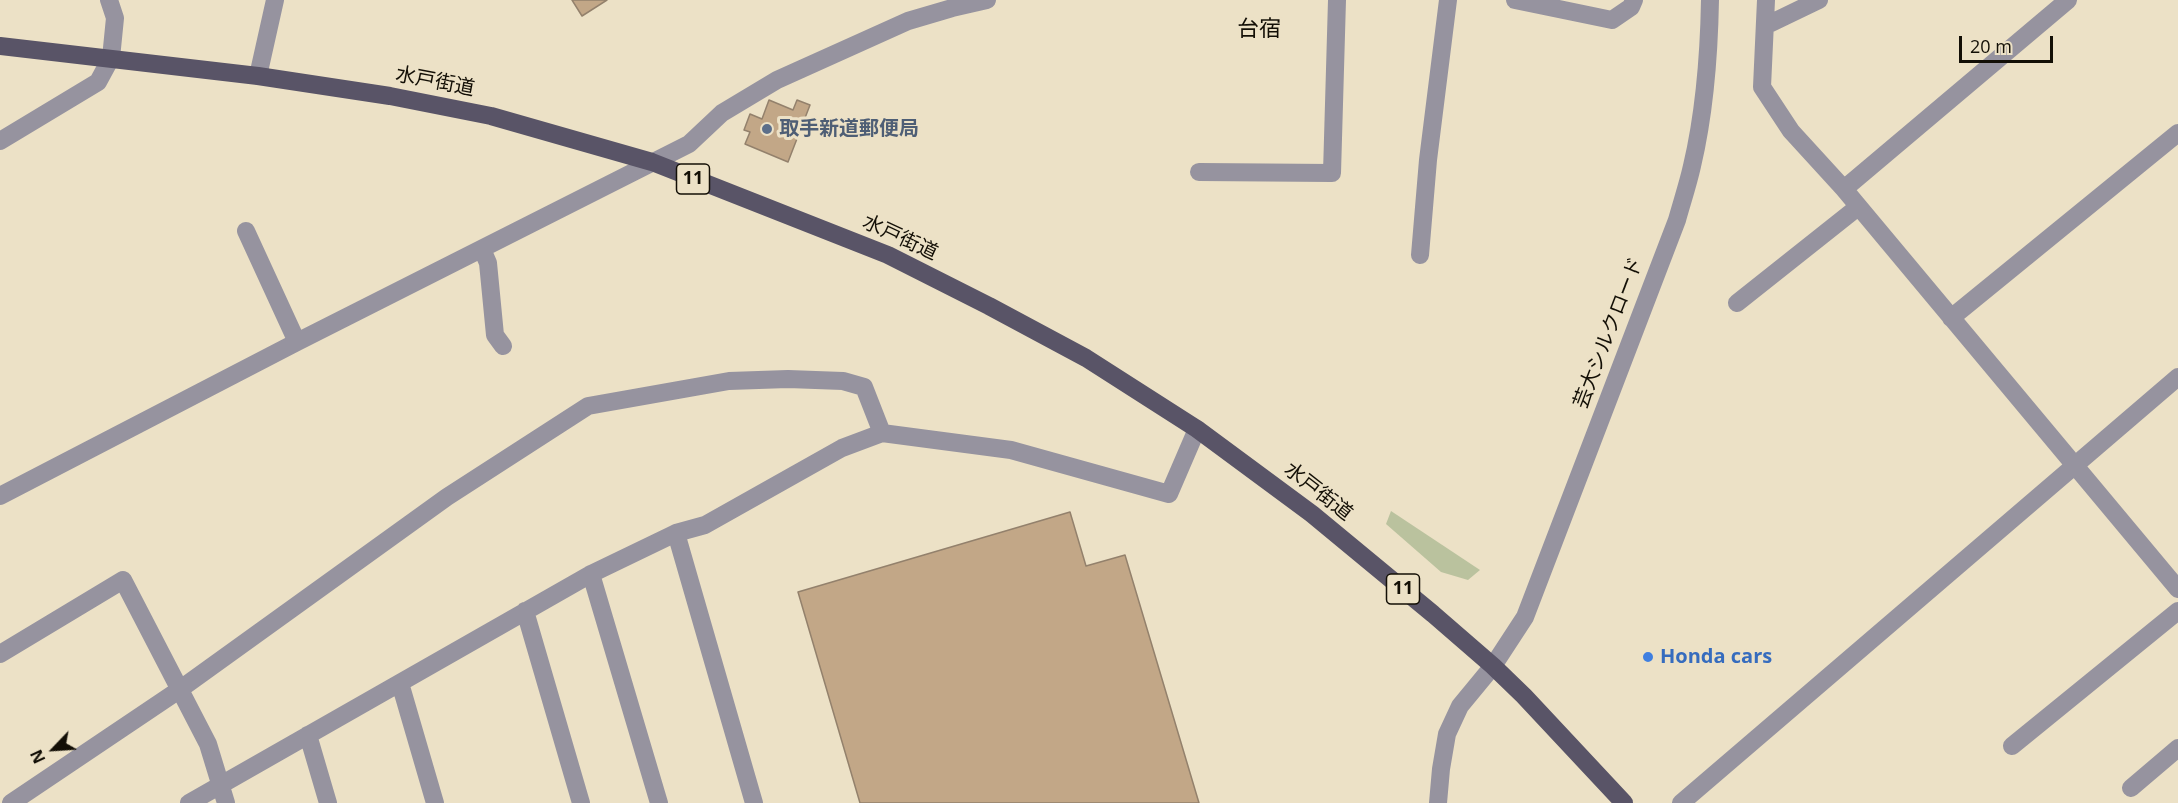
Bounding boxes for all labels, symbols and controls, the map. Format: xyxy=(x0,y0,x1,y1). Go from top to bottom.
district label: 台宿 xyxy=(1237,17,1281,43)
scale bar xyxy=(1962,24,2056,62)
text: 20 m xyxy=(1970,34,2012,58)
street label: 水戸街道 xyxy=(393,63,477,101)
place label: 取手新道郵便局 xyxy=(779,117,919,141)
marker: 取手新道郵便局 xyxy=(760,122,774,136)
road number: 11 xyxy=(676,164,710,194)
street label: 水戸街道 xyxy=(859,210,941,266)
street label: 芸大シルクロード xyxy=(1569,254,1649,412)
street label: 水戸街道 xyxy=(1279,458,1357,526)
road number: 11 xyxy=(1386,574,1420,604)
place label: Honda cars xyxy=(1660,645,1772,669)
marker: Honda cars xyxy=(1641,650,1655,664)
north arrow xyxy=(24,719,84,779)
text: N xyxy=(25,746,50,767)

